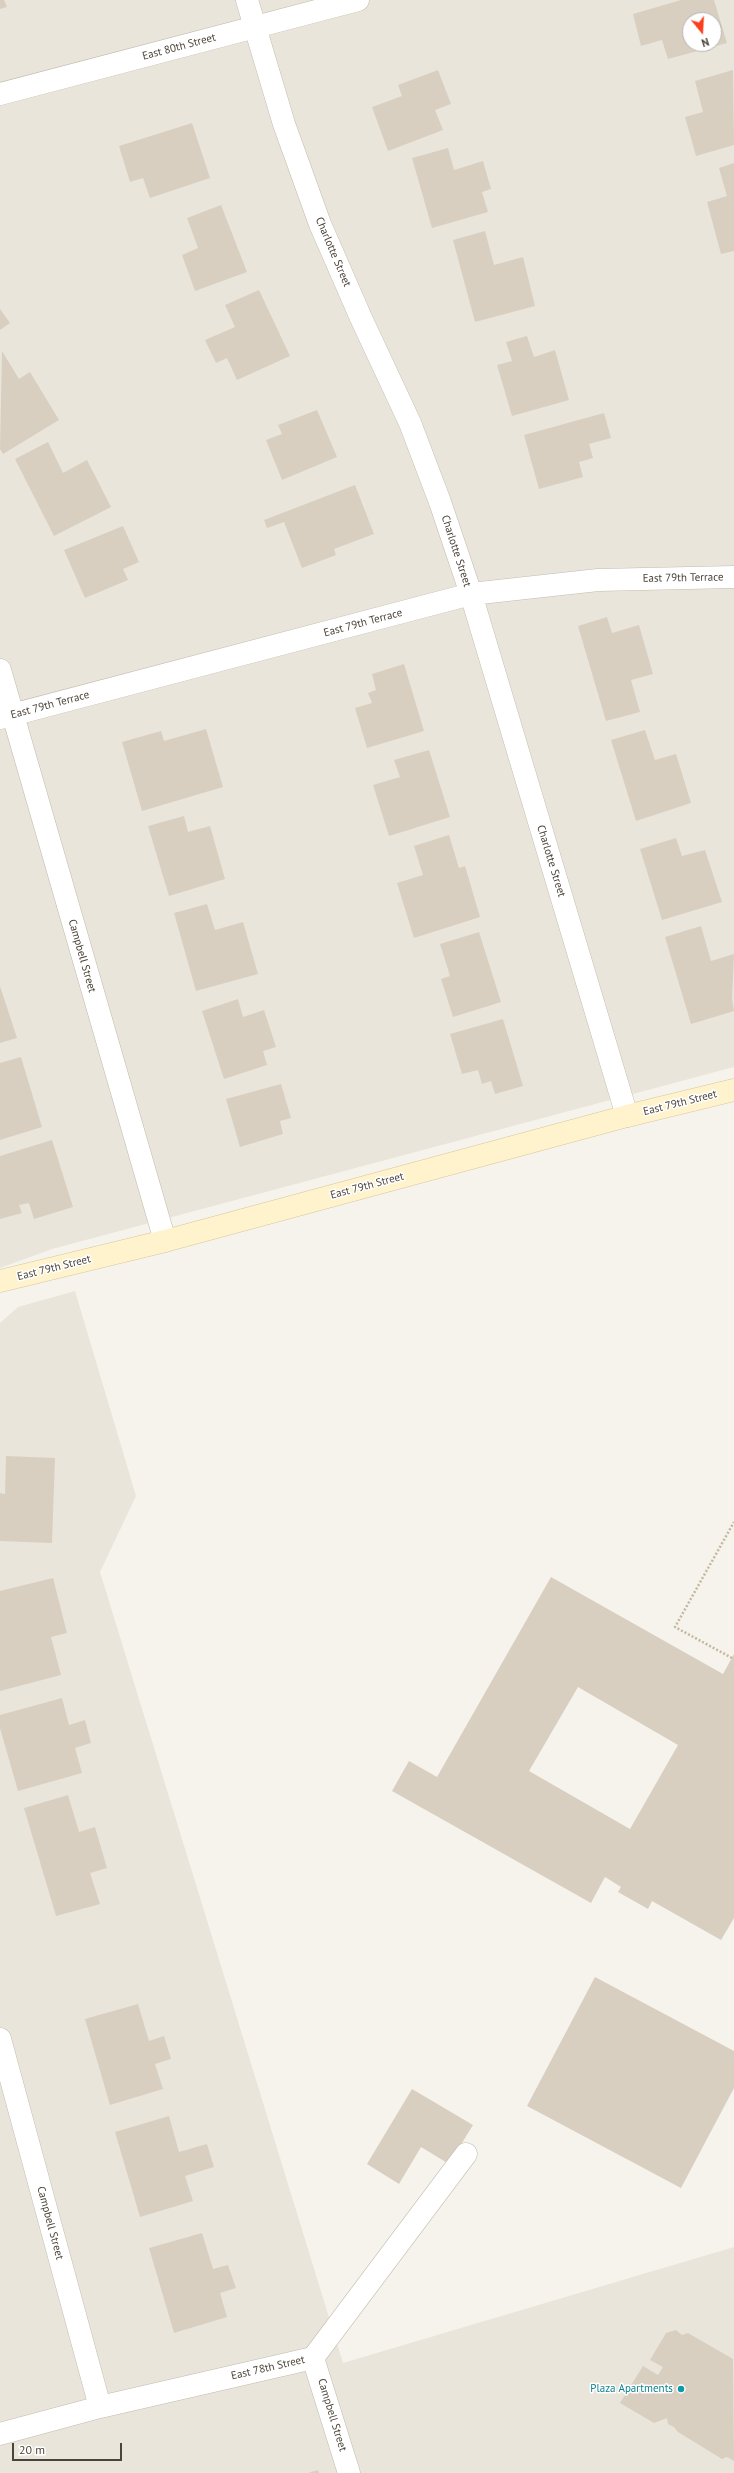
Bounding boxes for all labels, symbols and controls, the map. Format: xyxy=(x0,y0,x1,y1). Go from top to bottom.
north arrow xyxy=(682,12,722,52)
street label: East 80th Street xyxy=(141,31,217,63)
text: N xyxy=(700,35,711,50)
street label: Charlotte Street xyxy=(312,215,354,289)
street label: Charlotte Street xyxy=(438,514,474,588)
street label: East 79th Terrace xyxy=(642,571,724,585)
street label: East 79th Terrace xyxy=(322,606,404,640)
street label: East 79th Terrace xyxy=(9,688,91,722)
street label: Charlotte Street xyxy=(534,823,568,899)
street label: Campbell Street xyxy=(65,918,99,994)
street label: East 79th Street xyxy=(642,1087,718,1119)
street label: East 79th Street xyxy=(329,1170,405,1202)
street label: East 79th Street xyxy=(16,1252,92,1284)
street label: Campbell Street xyxy=(34,2185,66,2261)
street label: East 78th Street xyxy=(230,2353,306,2383)
street label: Campbell Street xyxy=(315,2377,349,2453)
place label: Plaza Apartments xyxy=(590,2382,673,2396)
marker: Plaza Apartments xyxy=(676,2384,686,2394)
scale bar xyxy=(14,2435,124,2461)
text: 20 m xyxy=(19,2442,45,2457)

